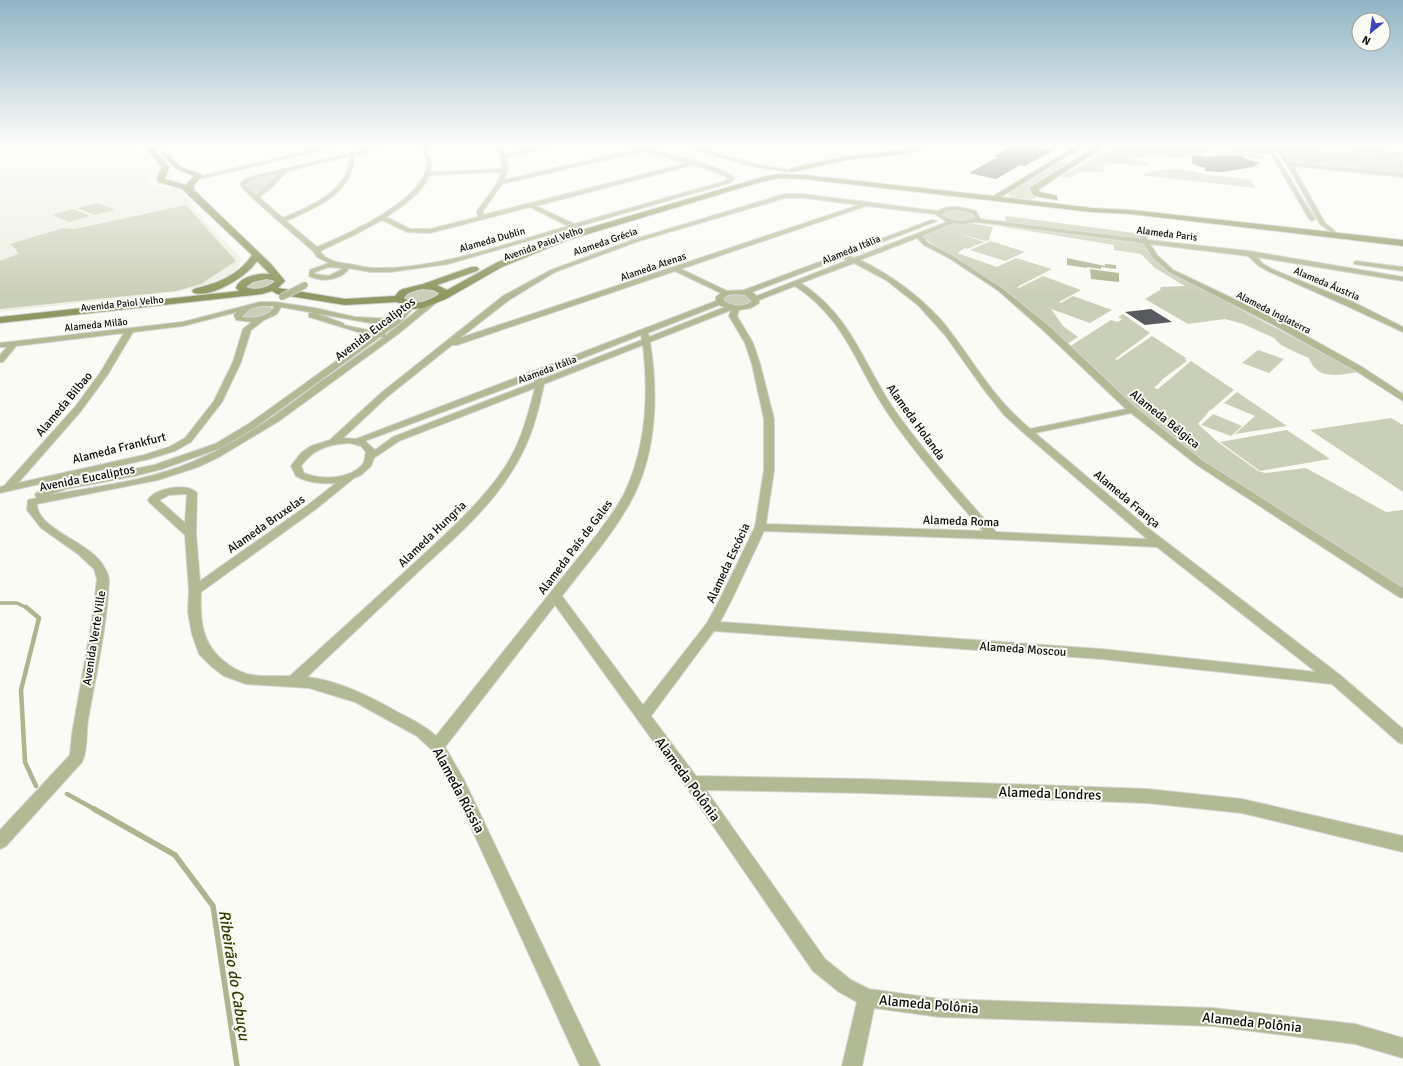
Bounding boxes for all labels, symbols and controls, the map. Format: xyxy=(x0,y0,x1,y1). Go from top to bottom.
north arrow xyxy=(1351,12,1391,52)
text: N xyxy=(1360,33,1373,48)
street label: Avenida Paiol Velho xyxy=(502,224,585,264)
street label: Alameda Paris xyxy=(1136,224,1199,244)
street label: Alameda Dublin xyxy=(458,225,527,255)
street label: Alameda Grécia xyxy=(572,225,639,259)
street label: Alameda Itália xyxy=(820,233,882,267)
street label: Alameda Atenas xyxy=(619,250,688,284)
street label: Alameda Áustria xyxy=(1292,264,1362,303)
street label: Alameda Inglaterra xyxy=(1234,289,1313,337)
street label: Avenida Paiol Velho xyxy=(80,294,164,314)
street label: Avenida Eucaliptos xyxy=(332,294,419,365)
street label: Alameda Milão xyxy=(64,316,128,334)
street label: Alameda Itália xyxy=(516,353,578,387)
street label: Alameda Bilbao xyxy=(33,369,96,440)
street label: Alameda Holanda xyxy=(883,381,948,463)
street label: Alameda Bélgica xyxy=(1127,387,1203,452)
street label: Alameda Frankfurt xyxy=(71,430,167,467)
street label: Avenida Eucaliptos xyxy=(38,462,136,495)
street label: Alameda França xyxy=(1090,467,1163,532)
street label: Alameda Bruxelas xyxy=(224,492,308,557)
street label: Alameda País de Gales xyxy=(535,497,616,598)
street label: Alameda Hungria xyxy=(395,498,470,571)
street label: Alameda Roma xyxy=(923,513,999,530)
street label: Alameda Escócia xyxy=(703,521,754,606)
street label: Avenida Verte Ville xyxy=(80,590,109,687)
street label: Alameda Moscou xyxy=(979,639,1067,660)
street label: Alameda Polônia xyxy=(651,734,724,825)
street label: Alameda Rússia xyxy=(429,745,488,836)
street label: Alameda Londres xyxy=(998,783,1102,804)
water label: Ribeirão do Cabuçu xyxy=(214,908,254,1043)
street label: Alameda Polônia xyxy=(878,992,980,1017)
street label: Alameda Polônia xyxy=(1201,1009,1303,1036)

